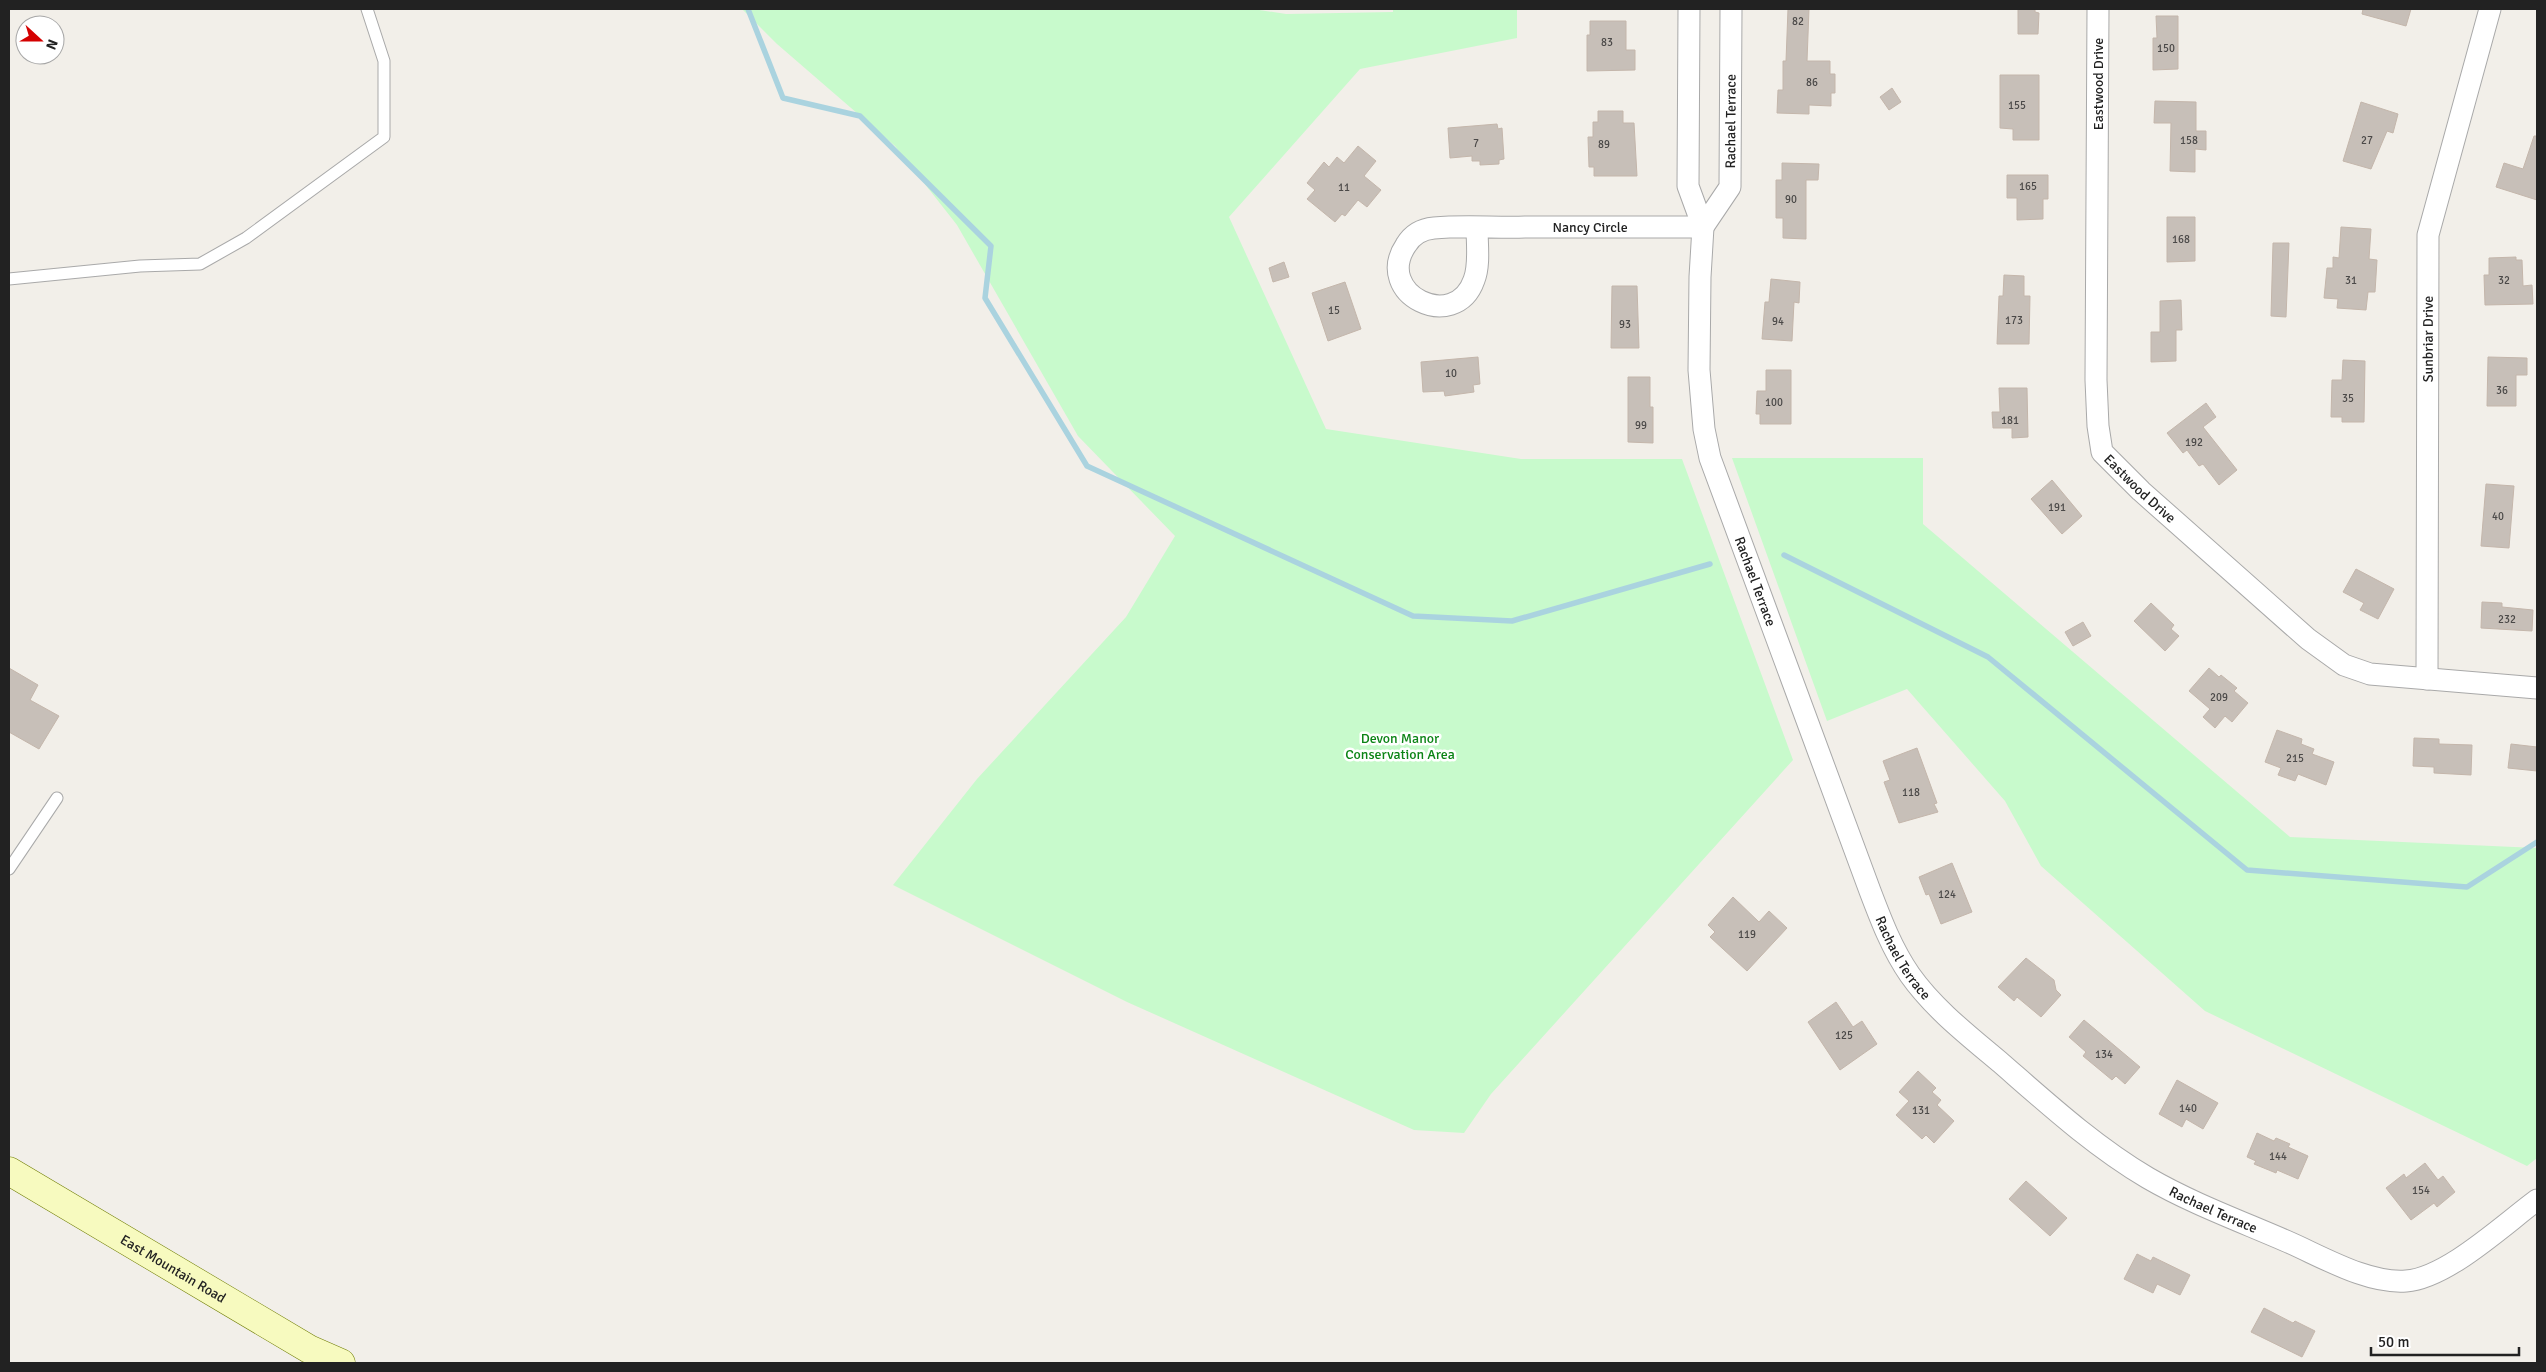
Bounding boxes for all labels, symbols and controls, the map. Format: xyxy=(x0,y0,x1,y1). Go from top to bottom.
north arrow xyxy=(15,15,65,65)
house number: 82 xyxy=(1792,15,1804,28)
house number: 83 xyxy=(1601,36,1613,49)
text: N xyxy=(42,37,61,52)
street label: Eastwood Drive xyxy=(2090,38,2107,130)
house number: 150 xyxy=(2157,42,2175,55)
street label: Rachael Terrace xyxy=(1722,74,1740,169)
house number: 86 xyxy=(1806,76,1818,89)
house number: 155 xyxy=(2008,99,2026,112)
house number: 158 xyxy=(2180,134,2198,147)
house number: 27 xyxy=(2361,134,2373,147)
house number: 7 xyxy=(1473,137,1479,150)
house number: 89 xyxy=(1598,138,1610,151)
house number: 165 xyxy=(2019,180,2037,193)
house number: 11 xyxy=(1338,181,1350,194)
house number: 90 xyxy=(1785,193,1797,206)
street label: Nancy Circle xyxy=(1552,219,1628,236)
house number: 168 xyxy=(2172,233,2190,246)
house number: 31 xyxy=(2345,274,2357,287)
house number: 32 xyxy=(2498,274,2510,287)
street label: Sunbriar Drive xyxy=(2420,296,2437,382)
house number: 15 xyxy=(1328,304,1340,317)
house number: 173 xyxy=(2005,314,2023,327)
house number: 94 xyxy=(1772,315,1784,328)
house number: 93 xyxy=(1619,318,1631,331)
house number: 10 xyxy=(1445,367,1457,380)
house number: 36 xyxy=(2496,384,2508,397)
house number: 35 xyxy=(2342,392,2354,405)
house number: 100 xyxy=(1765,396,1783,409)
house number: 181 xyxy=(2001,414,2019,427)
house number: 99 xyxy=(1635,419,1647,432)
house number: 192 xyxy=(2185,436,2203,449)
street label: Eastwood Drive xyxy=(2100,451,2179,527)
house number: 191 xyxy=(2048,501,2066,514)
house number: 40 xyxy=(2492,510,2504,523)
street label: Rachael Terrace xyxy=(1731,534,1779,629)
house number: 232 xyxy=(2498,613,2516,626)
house number: 209 xyxy=(2210,691,2228,704)
park label: Devon Manor Conservation Area xyxy=(1345,730,1455,763)
house number: 215 xyxy=(2286,752,2304,765)
house number: 118 xyxy=(1902,786,1920,799)
house number: 124 xyxy=(1938,888,1956,901)
street label: Rachael Terrace xyxy=(1872,914,1934,1003)
house number: 119 xyxy=(1738,928,1756,941)
house number: 125 xyxy=(1835,1029,1853,1042)
house number: 134 xyxy=(2095,1048,2113,1061)
house number: 140 xyxy=(2179,1102,2197,1115)
house number: 131 xyxy=(1912,1104,1930,1117)
house number: 144 xyxy=(2269,1150,2287,1163)
street label: Rachael Terrace xyxy=(2166,1183,2260,1237)
house number: 154 xyxy=(2412,1184,2430,1197)
street label: East Mountain Road xyxy=(117,1231,229,1307)
scale bar xyxy=(2371,1324,2518,1356)
text: 50 m xyxy=(2378,1333,2409,1351)

